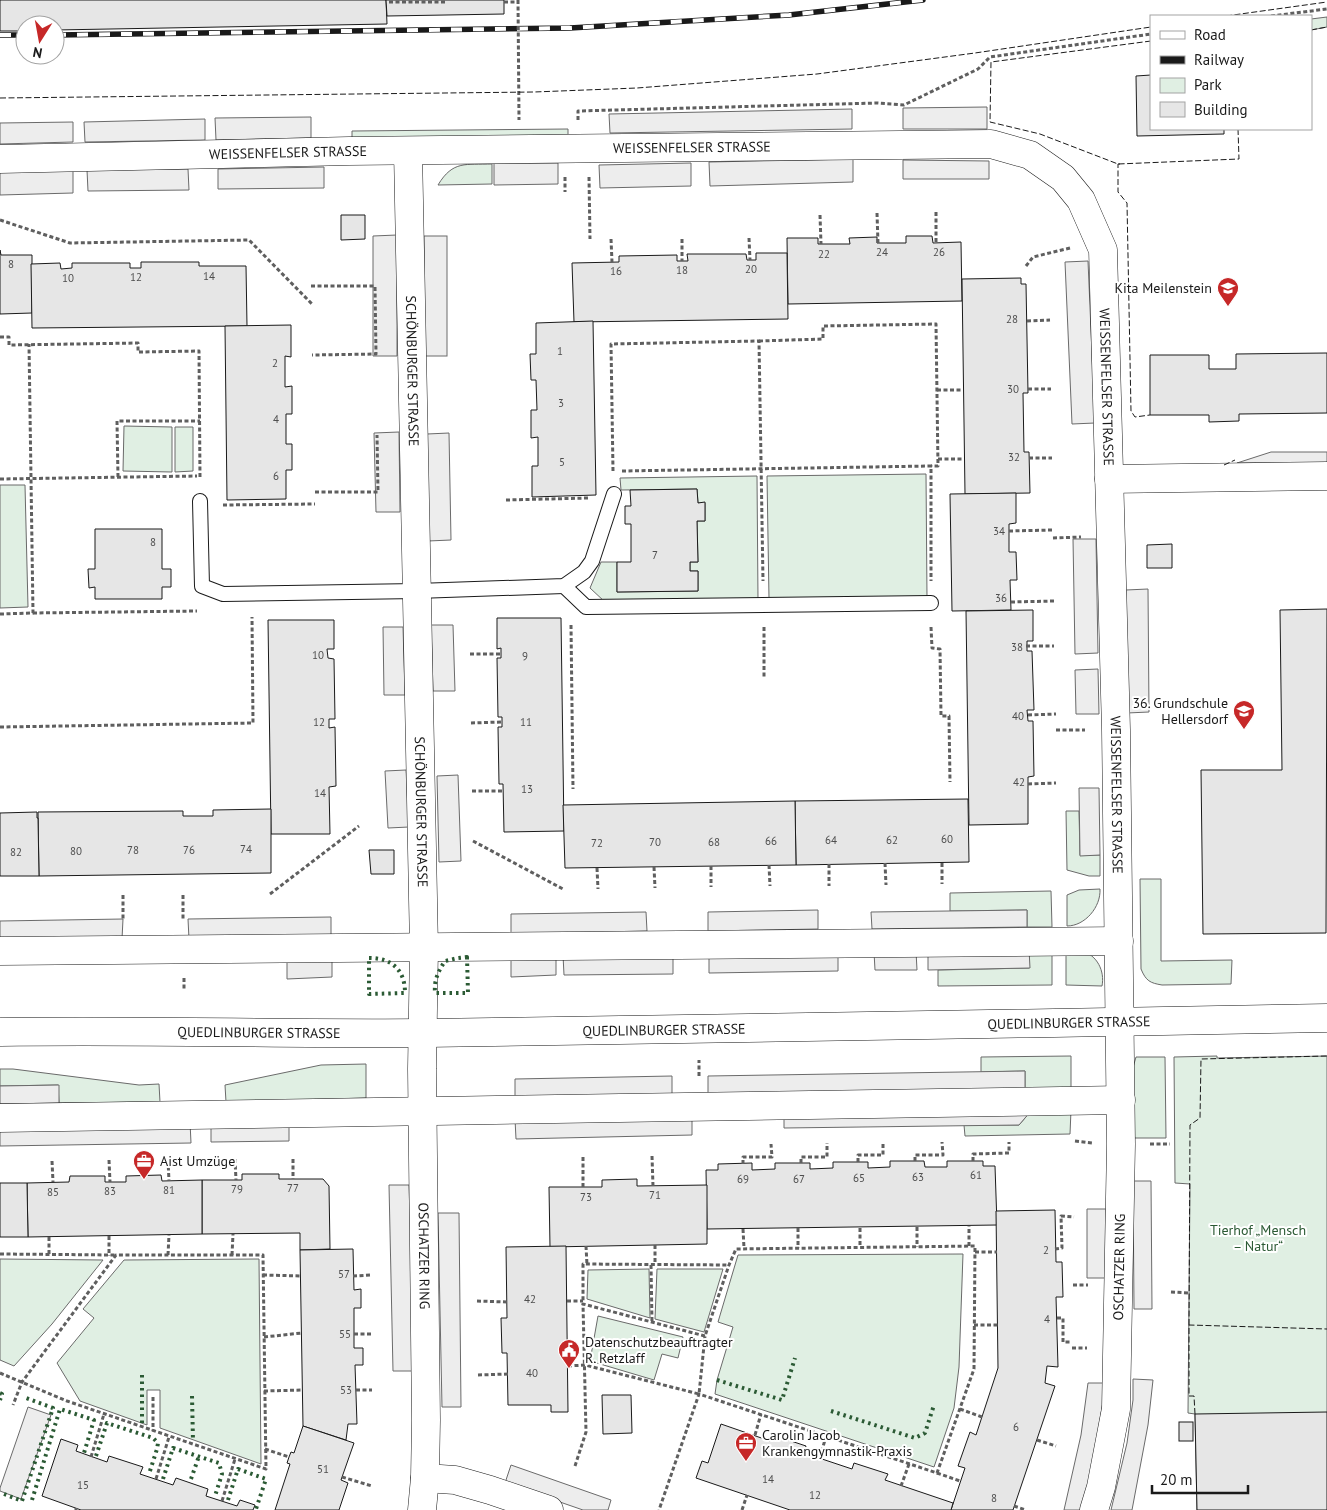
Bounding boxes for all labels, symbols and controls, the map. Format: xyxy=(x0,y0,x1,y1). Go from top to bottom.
north arrow xyxy=(15,15,65,65)
legend xyxy=(1150,15,1312,130)
text: Road xyxy=(1194,25,1226,44)
text: N xyxy=(31,43,44,62)
text: Railway xyxy=(1194,50,1244,69)
text: Park xyxy=(1194,75,1222,94)
text: Building xyxy=(1194,100,1248,119)
street label: WEISSENFELSER STRASSE xyxy=(613,137,771,157)
street label: WEISSENFELSER STRASSE xyxy=(209,142,367,163)
house number: 24 xyxy=(876,245,888,259)
house number: 26 xyxy=(933,245,945,259)
house number: 22 xyxy=(818,247,830,261)
house number: 8 xyxy=(8,257,14,271)
house number: 20 xyxy=(745,262,757,276)
house number: 18 xyxy=(676,263,688,277)
house number: 16 xyxy=(610,264,622,278)
house number: 14 xyxy=(203,269,215,283)
house number: 12 xyxy=(130,270,142,284)
house number: 10 xyxy=(62,271,74,285)
school or university icon: Kita Meilenstein xyxy=(1216,276,1240,307)
place label: Kita Meilenstein xyxy=(1114,279,1212,297)
street label: SCHÖNBURGER STRASSE xyxy=(402,295,423,447)
street label: WEISSENFELSER STRASSE xyxy=(1096,308,1118,466)
house number: 28 xyxy=(1006,312,1018,326)
house number: 1 xyxy=(557,344,563,358)
house number: 2 xyxy=(272,356,278,370)
house number: 30 xyxy=(1007,382,1019,396)
house number: 3 xyxy=(558,396,564,410)
house number: 4 xyxy=(273,412,279,426)
house number: 32 xyxy=(1008,450,1020,464)
house number: 5 xyxy=(559,455,565,469)
house number: 6 xyxy=(273,469,279,483)
house number: 34 xyxy=(993,524,1005,538)
house number: 8 xyxy=(150,535,156,549)
house number: 7 xyxy=(652,548,658,562)
house number: 36 xyxy=(995,591,1007,605)
house number: 38 xyxy=(1011,640,1023,654)
house number: 10 xyxy=(312,648,324,662)
house number: 9 xyxy=(522,649,528,663)
place label: 36. Grundschule Hellersdorf xyxy=(1132,694,1229,728)
school or university icon: 36. Grundschule Hellersdorf xyxy=(1232,699,1256,730)
house number: 40 xyxy=(1012,709,1024,723)
house number: 12 xyxy=(313,715,325,729)
house number: 11 xyxy=(520,715,532,729)
street label: WEISSENFELSER STRASSE xyxy=(1107,716,1127,874)
street label: SCHÖNBURGER STRASSE xyxy=(411,736,432,887)
house number: 42 xyxy=(1013,775,1025,789)
house number: 13 xyxy=(521,782,533,796)
house number: 14 xyxy=(314,786,326,800)
house number: 60 xyxy=(941,832,953,846)
house number: 64 xyxy=(825,833,837,847)
house number: 62 xyxy=(886,833,898,847)
house number: 66 xyxy=(765,834,777,848)
house number: 70 xyxy=(649,835,661,849)
house number: 68 xyxy=(708,835,720,849)
house number: 72 xyxy=(591,836,603,850)
house number: 74 xyxy=(240,842,252,856)
house number: 78 xyxy=(127,843,139,857)
house number: 76 xyxy=(183,843,195,857)
house number: 80 xyxy=(70,844,82,858)
house number: 82 xyxy=(10,845,22,859)
street label: QUEDLINBURGER STRASSE xyxy=(987,1012,1151,1033)
street label: QUEDLINBURGER STRASSE xyxy=(582,1020,746,1040)
street label: QUEDLINBURGER STRASSE xyxy=(177,1023,341,1042)
office icon: Aist Umzüge xyxy=(132,1149,156,1180)
place label: Aist Umzüge xyxy=(160,1152,235,1170)
house number: 61 xyxy=(970,1168,982,1182)
house number: 63 xyxy=(912,1170,924,1184)
house number: 65 xyxy=(853,1171,865,1185)
house number: 69 xyxy=(737,1172,749,1186)
house number: 67 xyxy=(793,1172,805,1186)
house number: 77 xyxy=(287,1181,299,1195)
house number: 79 xyxy=(231,1182,243,1196)
house number: 81 xyxy=(163,1183,175,1197)
house number: 83 xyxy=(104,1184,116,1198)
house number: 85 xyxy=(47,1185,59,1199)
house number: 71 xyxy=(649,1188,661,1202)
house number: 73 xyxy=(580,1190,592,1204)
street label: OSCHATZER RING xyxy=(415,1202,434,1309)
street label: OSCHATZER RING xyxy=(1109,1213,1129,1321)
park label: Tierhof „Mensch – Natur“ xyxy=(1210,1221,1306,1255)
house number: 2 xyxy=(1043,1243,1049,1257)
house number: 57 xyxy=(338,1267,350,1281)
house number: 42 xyxy=(524,1292,536,1306)
house number: 4 xyxy=(1044,1312,1050,1326)
house number: 55 xyxy=(339,1327,351,1341)
place label: Datenschutzbeauftragter R. Retzlaff xyxy=(585,1333,733,1367)
public building icon: Datenschutzbeauftragter R. Retzlaff xyxy=(557,1338,581,1369)
house number: 40 xyxy=(526,1366,538,1380)
house number: 53 xyxy=(340,1383,352,1397)
house number: 6 xyxy=(1013,1420,1019,1434)
place label: Carolin Jacob Krankengymnastik-Praxis xyxy=(762,1426,912,1460)
office icon: Carolin Jacob Krankengymnastik-Praxis xyxy=(734,1431,758,1462)
house number: 51 xyxy=(317,1462,329,1476)
scale bar xyxy=(1152,1462,1248,1494)
text: 20 m xyxy=(1160,1470,1193,1489)
house number: 14 xyxy=(762,1472,774,1486)
house number: 15 xyxy=(77,1478,89,1492)
house number: 12 xyxy=(809,1488,821,1502)
house number: 8 xyxy=(991,1491,997,1505)

